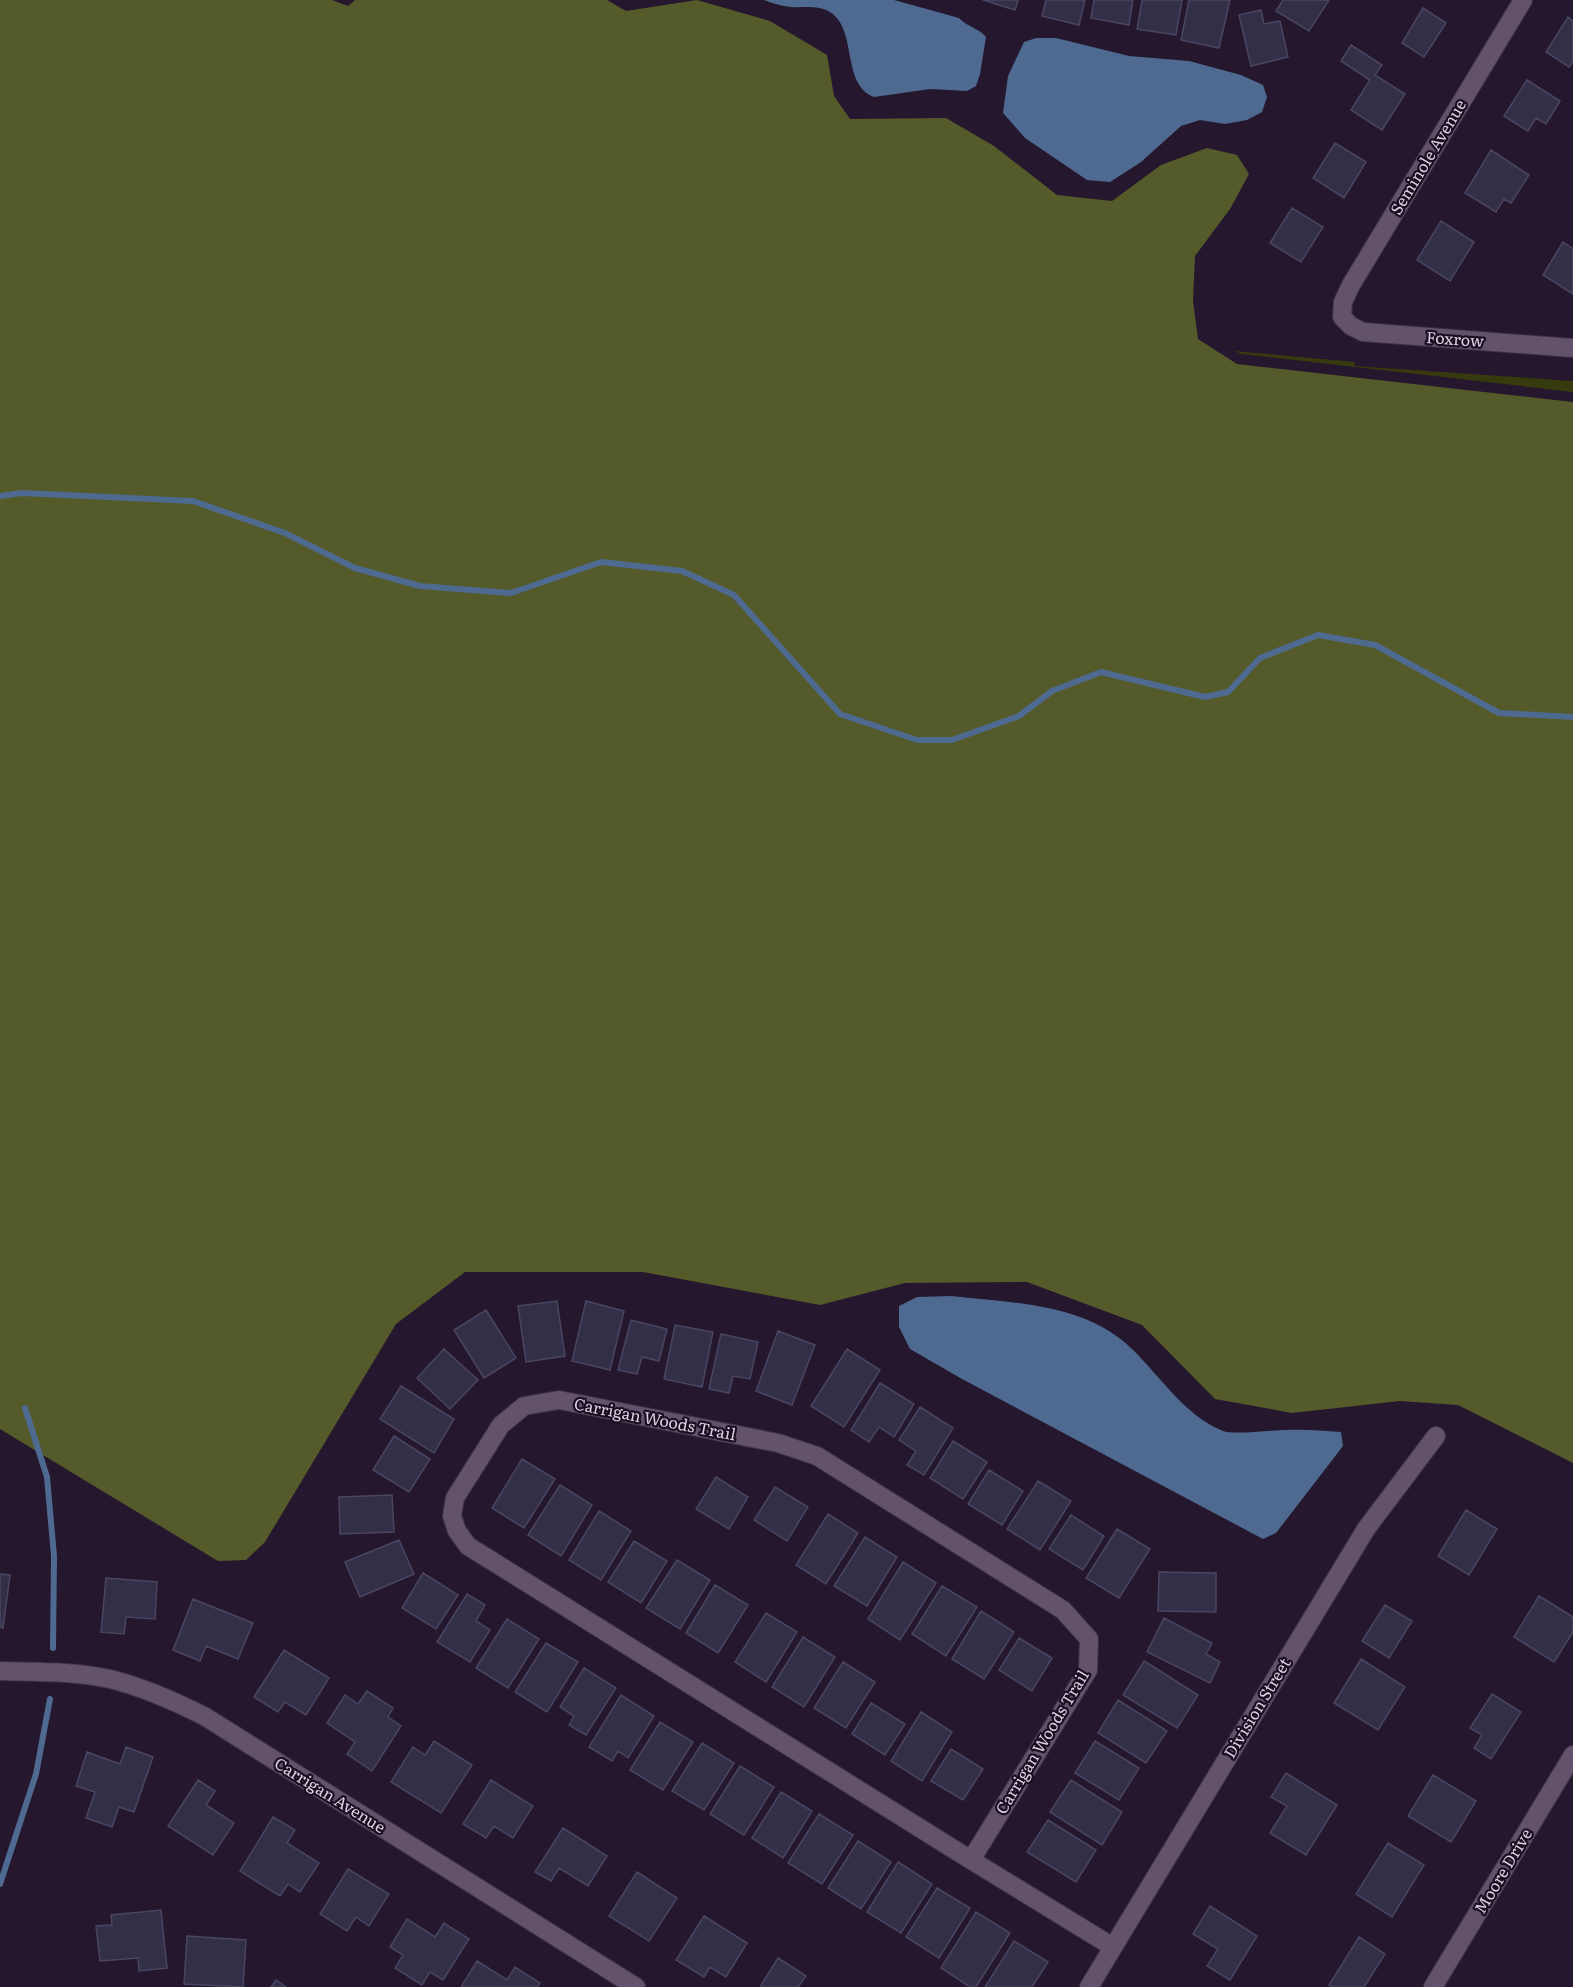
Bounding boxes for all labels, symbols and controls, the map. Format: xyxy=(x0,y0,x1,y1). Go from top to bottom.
street label: Seminole Avenue xyxy=(1383,94,1471,219)
street label: Foxrow xyxy=(1425,324,1485,352)
street label: Carrigan Woods Trail xyxy=(572,1391,738,1445)
street label: Division Street xyxy=(1217,1652,1296,1762)
street label: Carrigan Woods Trail xyxy=(989,1665,1094,1818)
street label: Carrigan Avenue xyxy=(270,1750,391,1838)
street label: Moore Drive xyxy=(1467,1823,1537,1917)

